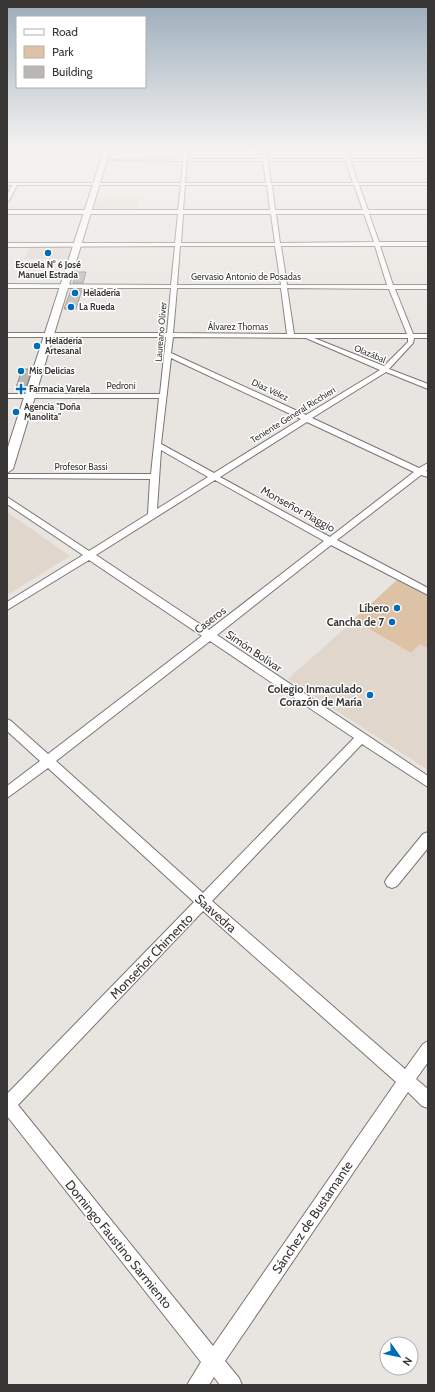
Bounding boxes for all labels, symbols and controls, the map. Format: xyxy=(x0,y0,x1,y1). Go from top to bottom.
legend xyxy=(16,16,146,88)
text: Road xyxy=(52,24,78,39)
text: Park xyxy=(52,44,74,59)
text: Building xyxy=(52,64,94,79)
marker: Escuela N° 6 José Manuel Estrada xyxy=(43,248,53,258)
place label: Escuela N° 6 José Manuel Estrada xyxy=(15,259,81,280)
street label: Gervasio Antonio de Posadas xyxy=(191,271,301,282)
place label: Heladería xyxy=(83,287,121,298)
marker: Heladería xyxy=(70,288,80,298)
place label: La Rueda xyxy=(79,301,115,312)
street label: Laureano Oliver xyxy=(152,301,169,362)
marker: La Rueda xyxy=(66,302,76,312)
street label: Álvarez Thomas xyxy=(208,320,268,332)
place label: Heladería Artesanal xyxy=(45,335,83,356)
marker: Heladería Artesanal xyxy=(32,341,42,351)
street label: Olazábal xyxy=(353,342,388,365)
place label: Mis Delicias xyxy=(29,365,75,376)
marker: Mis Delicias xyxy=(16,366,26,376)
street label: Díaz Vélez xyxy=(250,376,291,403)
street label: Pedroni xyxy=(106,380,136,391)
place label: Farmacia Varela xyxy=(29,383,90,394)
marker: Farmacia Varela xyxy=(16,384,26,394)
street label: Teniente General Ricchieri xyxy=(248,384,337,445)
place label: Agencia "Doña Manolita" xyxy=(24,401,81,422)
marker: Agencia "Doña Manolita" xyxy=(11,407,21,417)
street label: Profesor Bassi xyxy=(55,461,107,472)
street label: Monseñor Piaggio xyxy=(258,483,338,535)
place label: Líbero xyxy=(359,601,389,615)
street label: Caseros xyxy=(191,603,229,637)
marker: Líbero xyxy=(392,603,402,613)
place label: Cancha de 7 xyxy=(327,615,384,629)
marker: Cancha de 7 xyxy=(387,617,397,627)
street label: Simón Bolívar xyxy=(223,627,285,675)
place label: Colegio Inmaculado Corazón de María xyxy=(267,682,363,709)
marker: Colegio Inmaculado Corazón de María xyxy=(365,690,375,700)
street label: Saavedra xyxy=(192,890,241,936)
street label: Monseñor Chimento xyxy=(106,910,196,1002)
street label: Sánchez de Bustamante xyxy=(268,1157,356,1277)
street label: Domingo Faustino Sarmiento xyxy=(62,1176,176,1312)
north arrow xyxy=(379,1336,419,1376)
text: N xyxy=(399,1354,415,1369)

